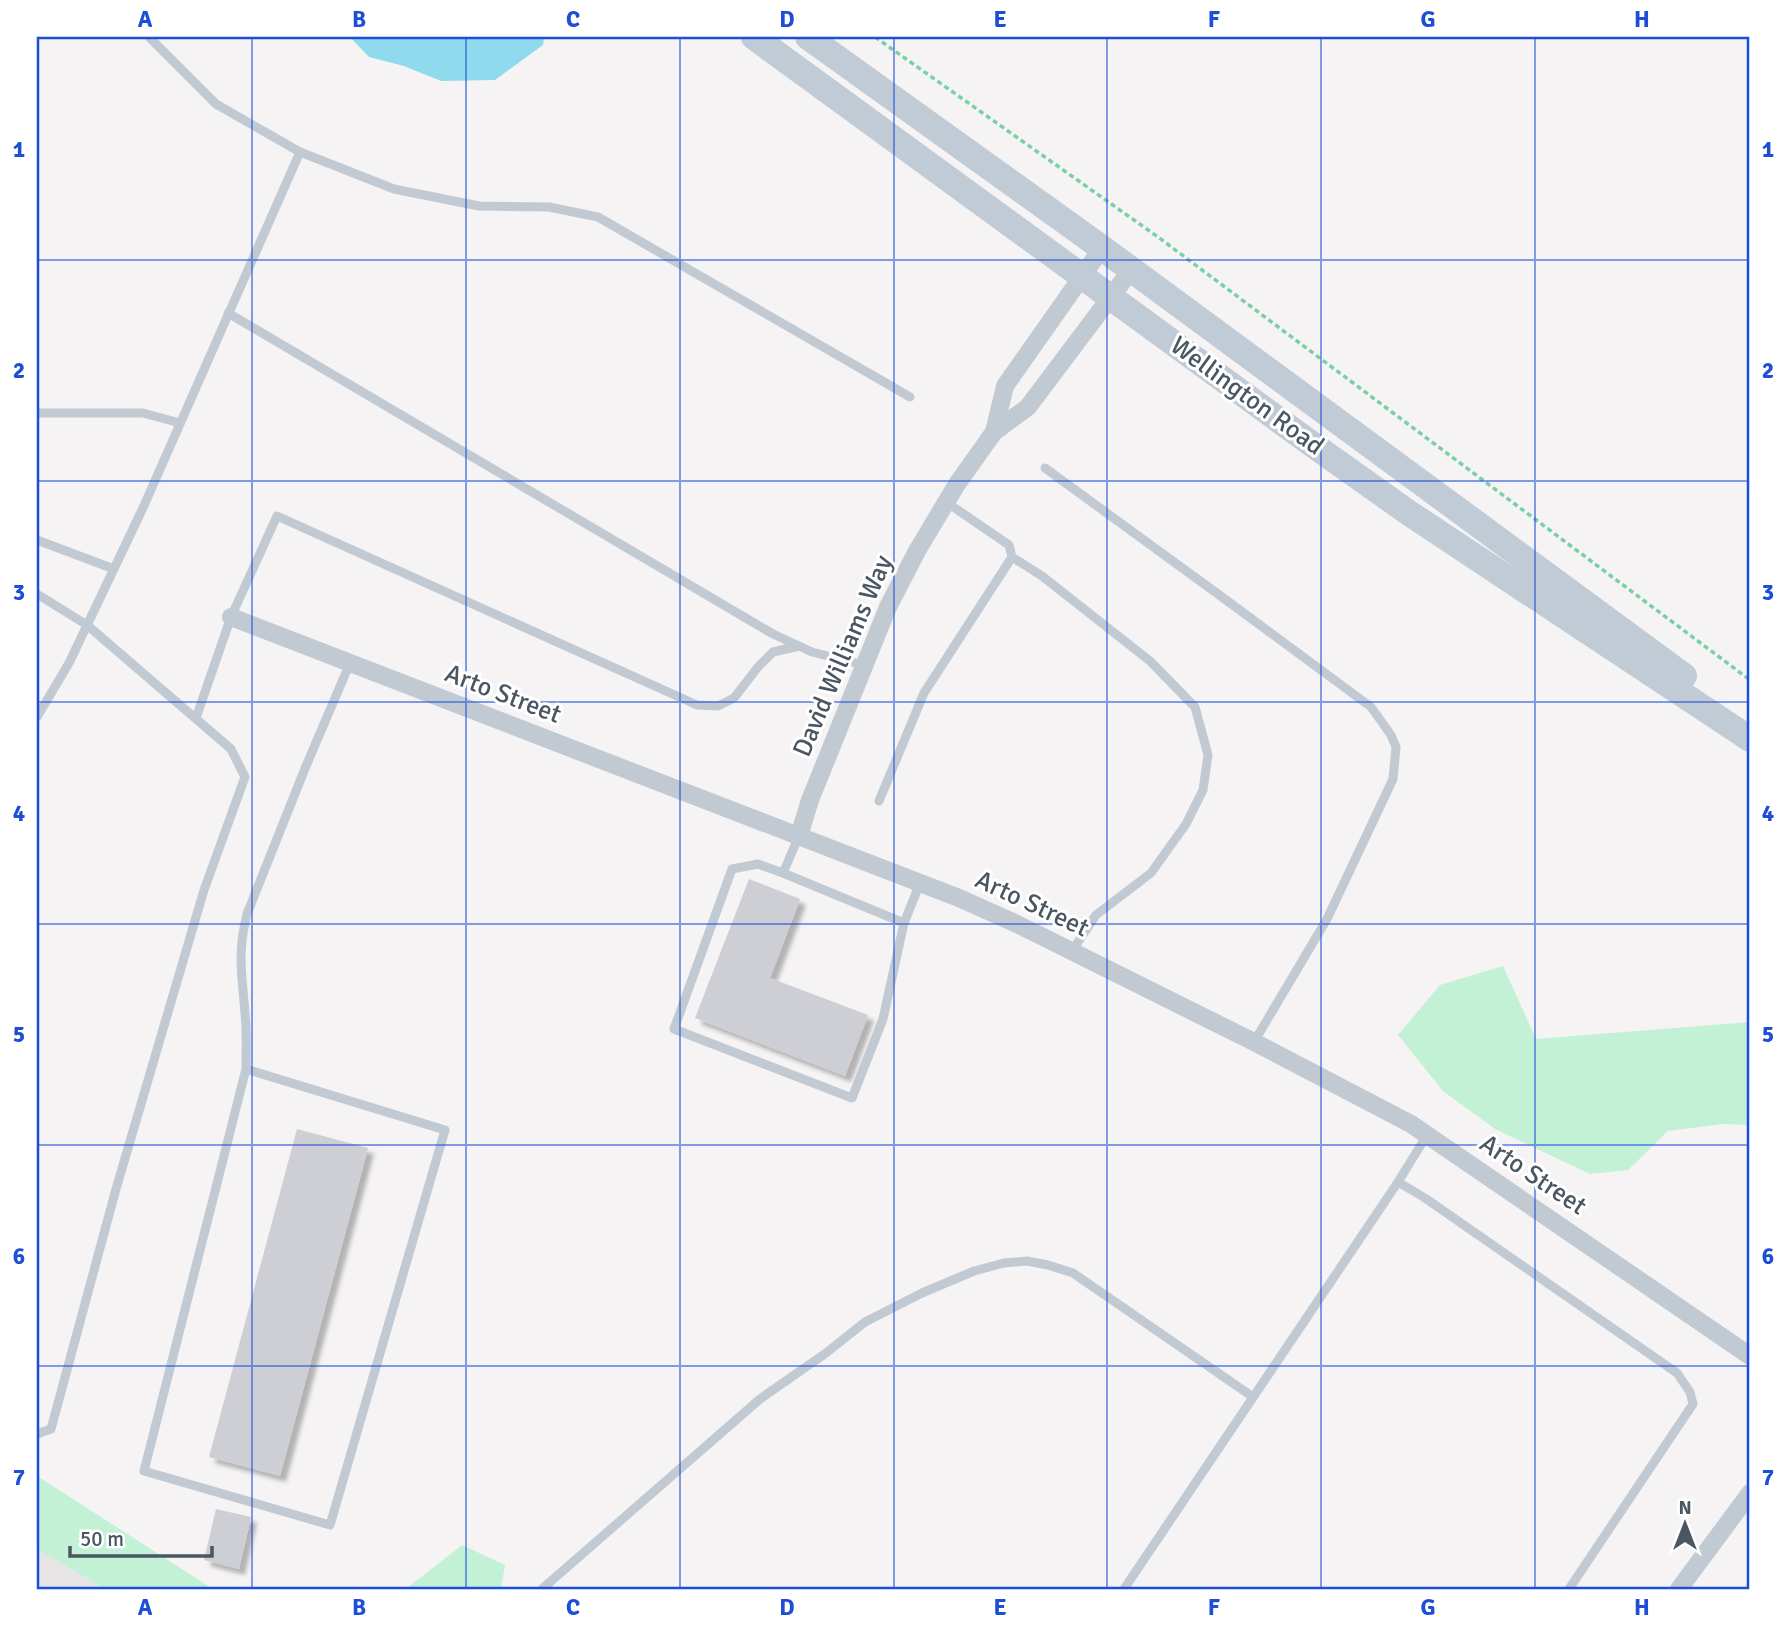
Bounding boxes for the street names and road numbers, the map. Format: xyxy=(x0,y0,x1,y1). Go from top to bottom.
street label: Wellington Road xyxy=(1164,330,1330,462)
street label: David Williams Way xyxy=(786,550,900,762)
street label: Arto Street xyxy=(440,657,566,731)
street label: Arto Street xyxy=(970,864,1094,944)
street label: Arto Street xyxy=(1474,1128,1592,1222)

